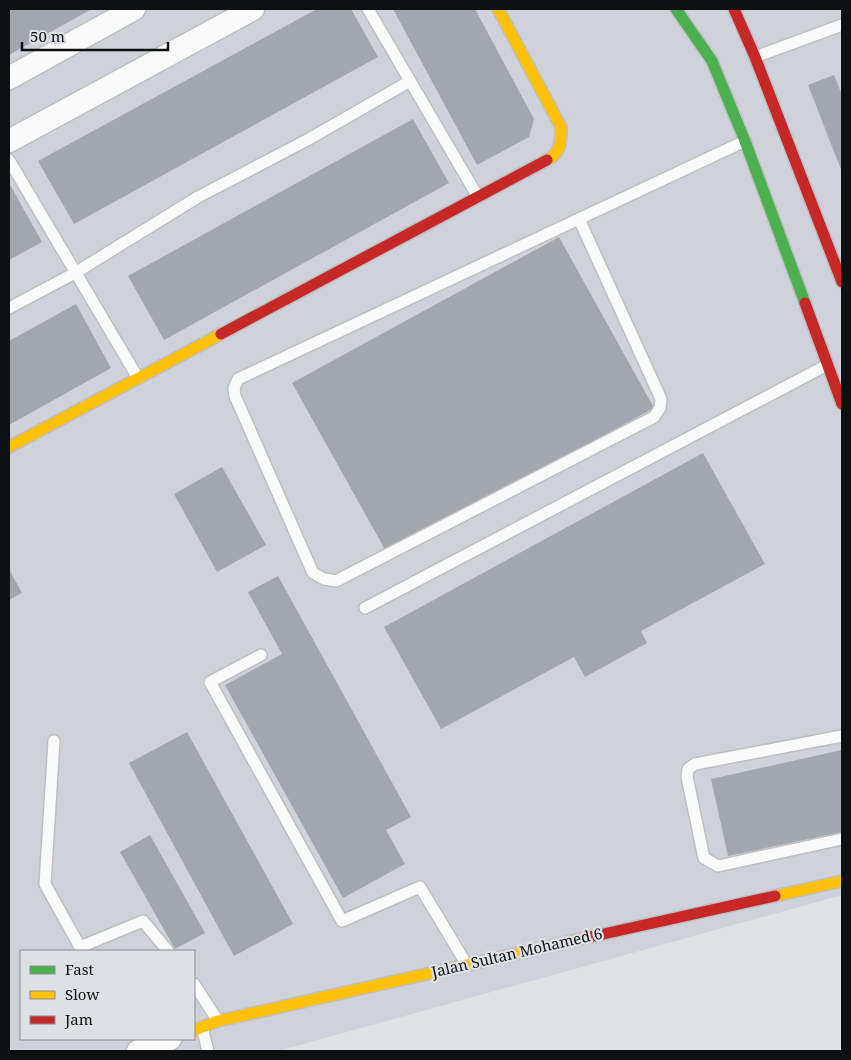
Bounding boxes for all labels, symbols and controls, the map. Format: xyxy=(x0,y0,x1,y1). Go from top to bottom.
scale bar xyxy=(22,20,169,52)
text: 50 m xyxy=(30,26,65,46)
street label: Jalan Sultan Mohamed 6 xyxy=(429,923,604,982)
legend xyxy=(20,950,195,1040)
text: Fast xyxy=(65,959,94,979)
text: Slow xyxy=(65,984,99,1004)
text: Jam xyxy=(64,1009,93,1029)

